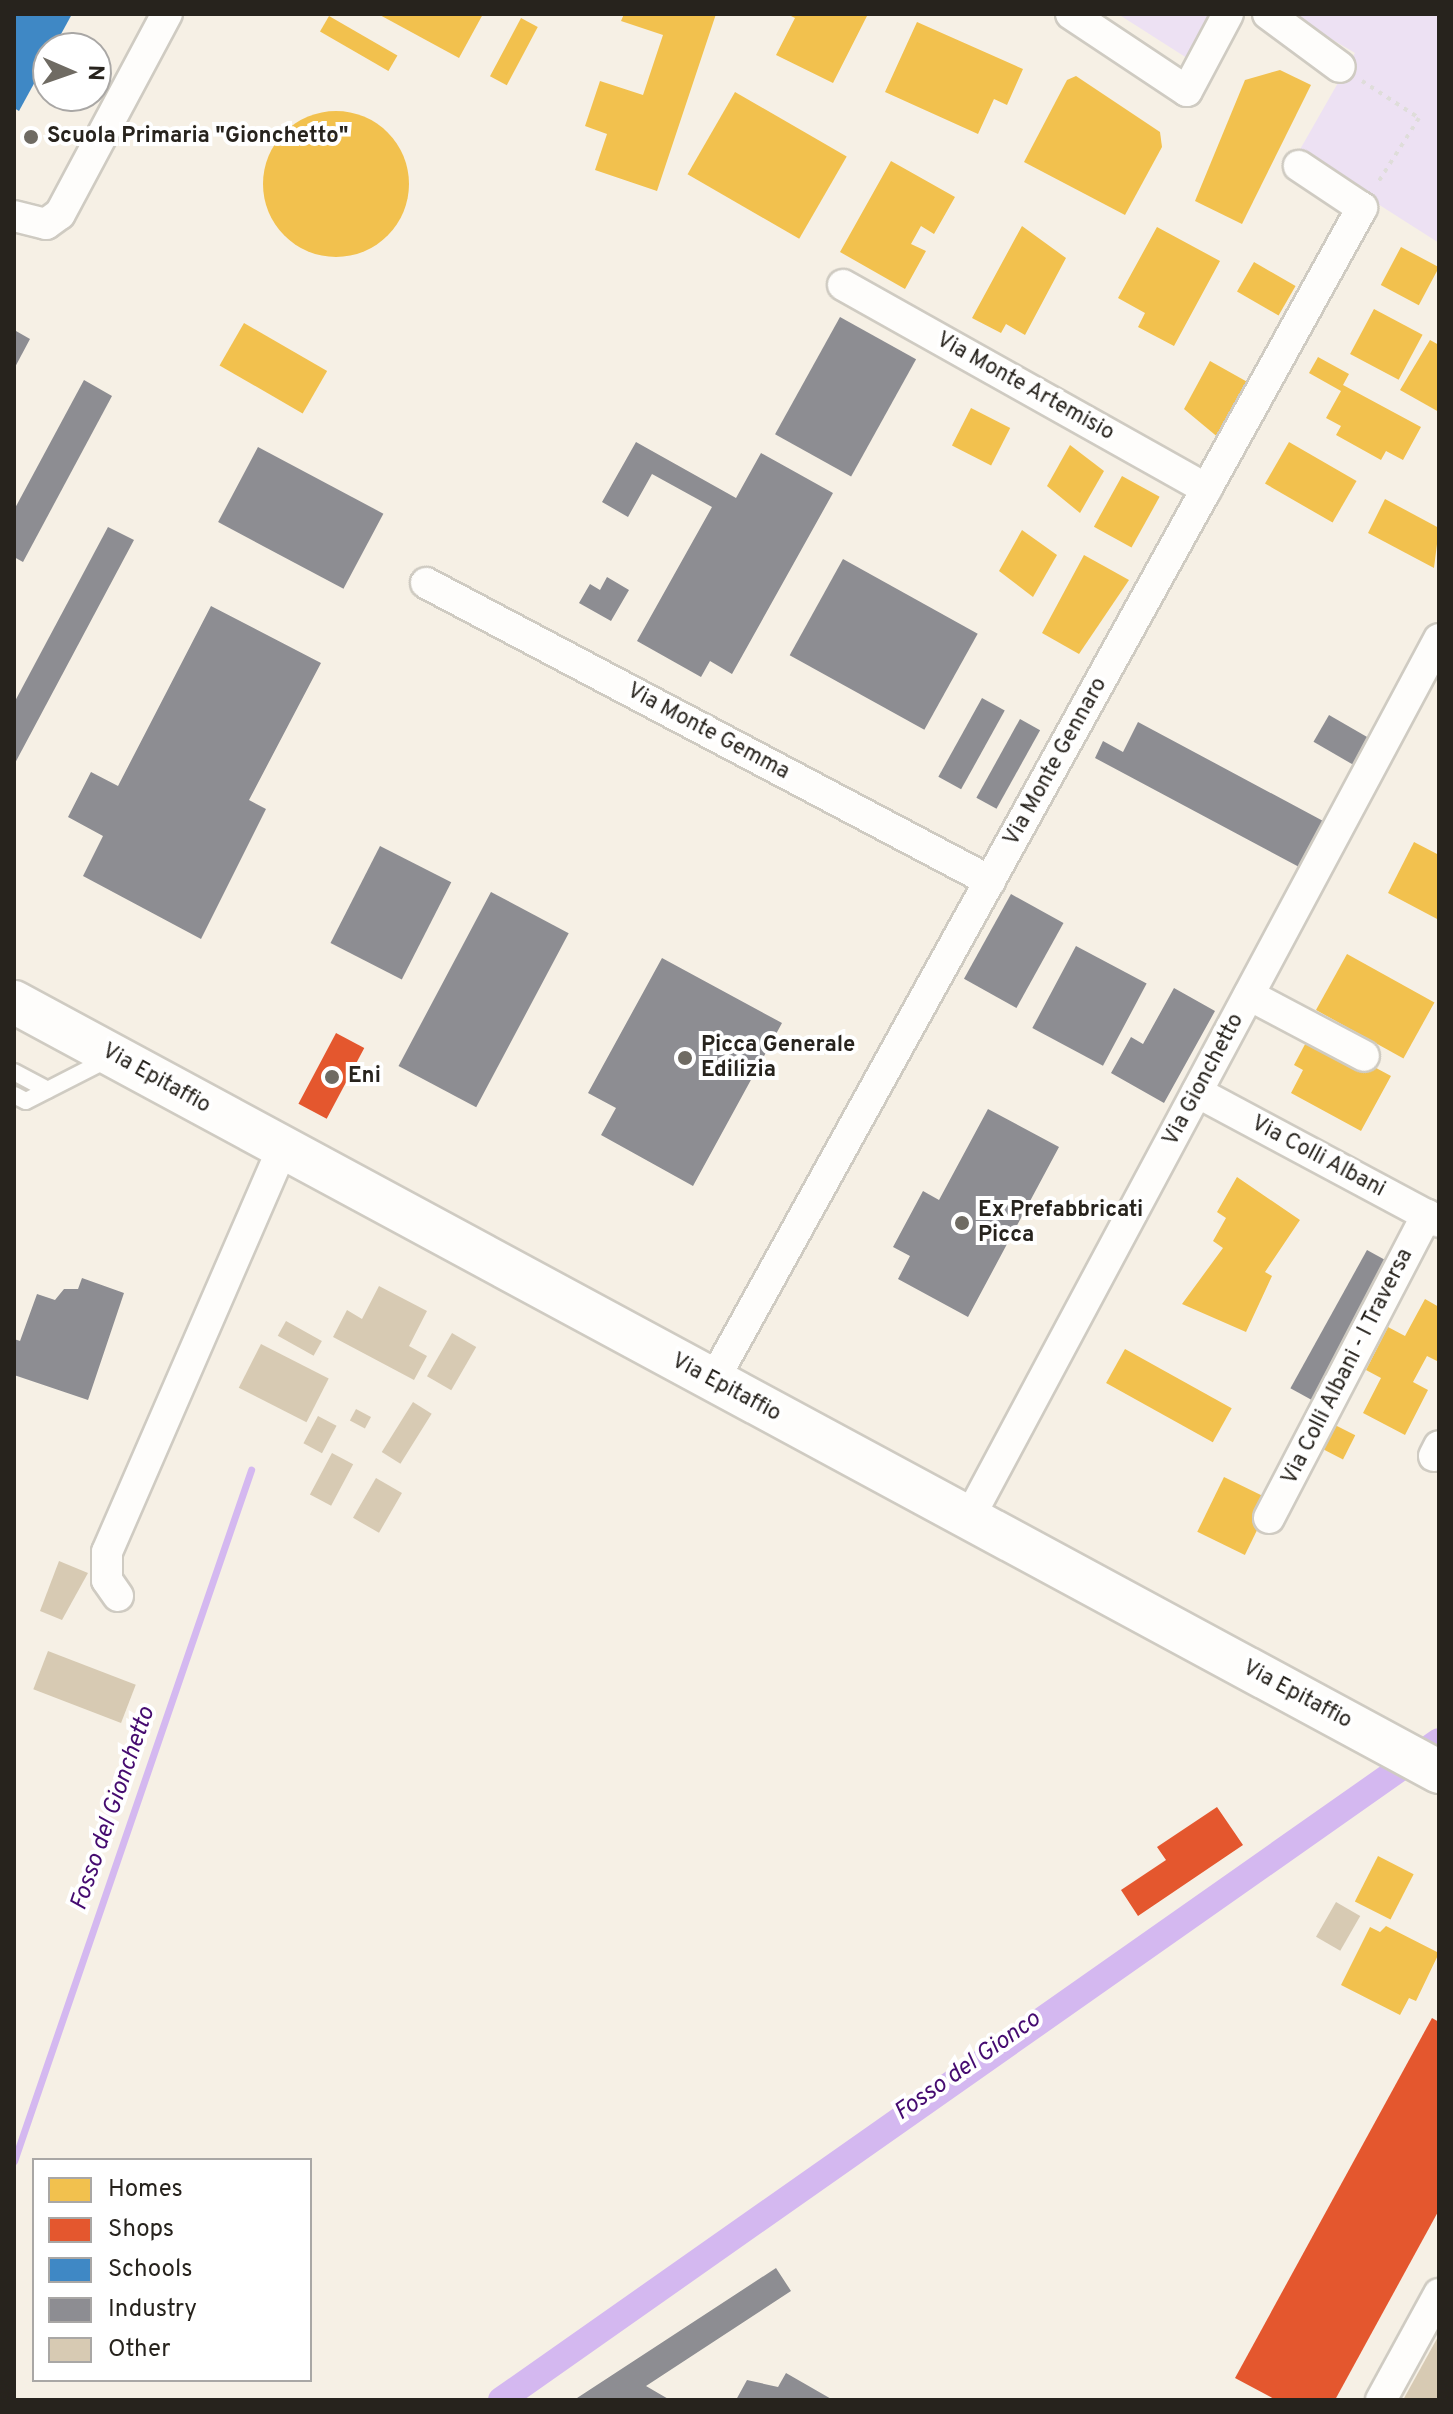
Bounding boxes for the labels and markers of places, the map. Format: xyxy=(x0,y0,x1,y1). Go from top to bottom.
place label: Scuola Primaria "Gionchetto" xyxy=(47,124,348,150)
marker: Scuola Primaria "Gionchetto" xyxy=(22,128,40,146)
place label: Picca Generale Edilizia xyxy=(701,1032,855,1084)
marker: Picca Generale Edilizia xyxy=(676,1049,694,1067)
place label: Eni xyxy=(348,1064,381,1090)
marker: Eni xyxy=(323,1068,341,1086)
place label: Ex Prefabbricati Picca xyxy=(978,1197,1143,1248)
marker: Ex Prefabbricati Picca xyxy=(953,1214,971,1232)

